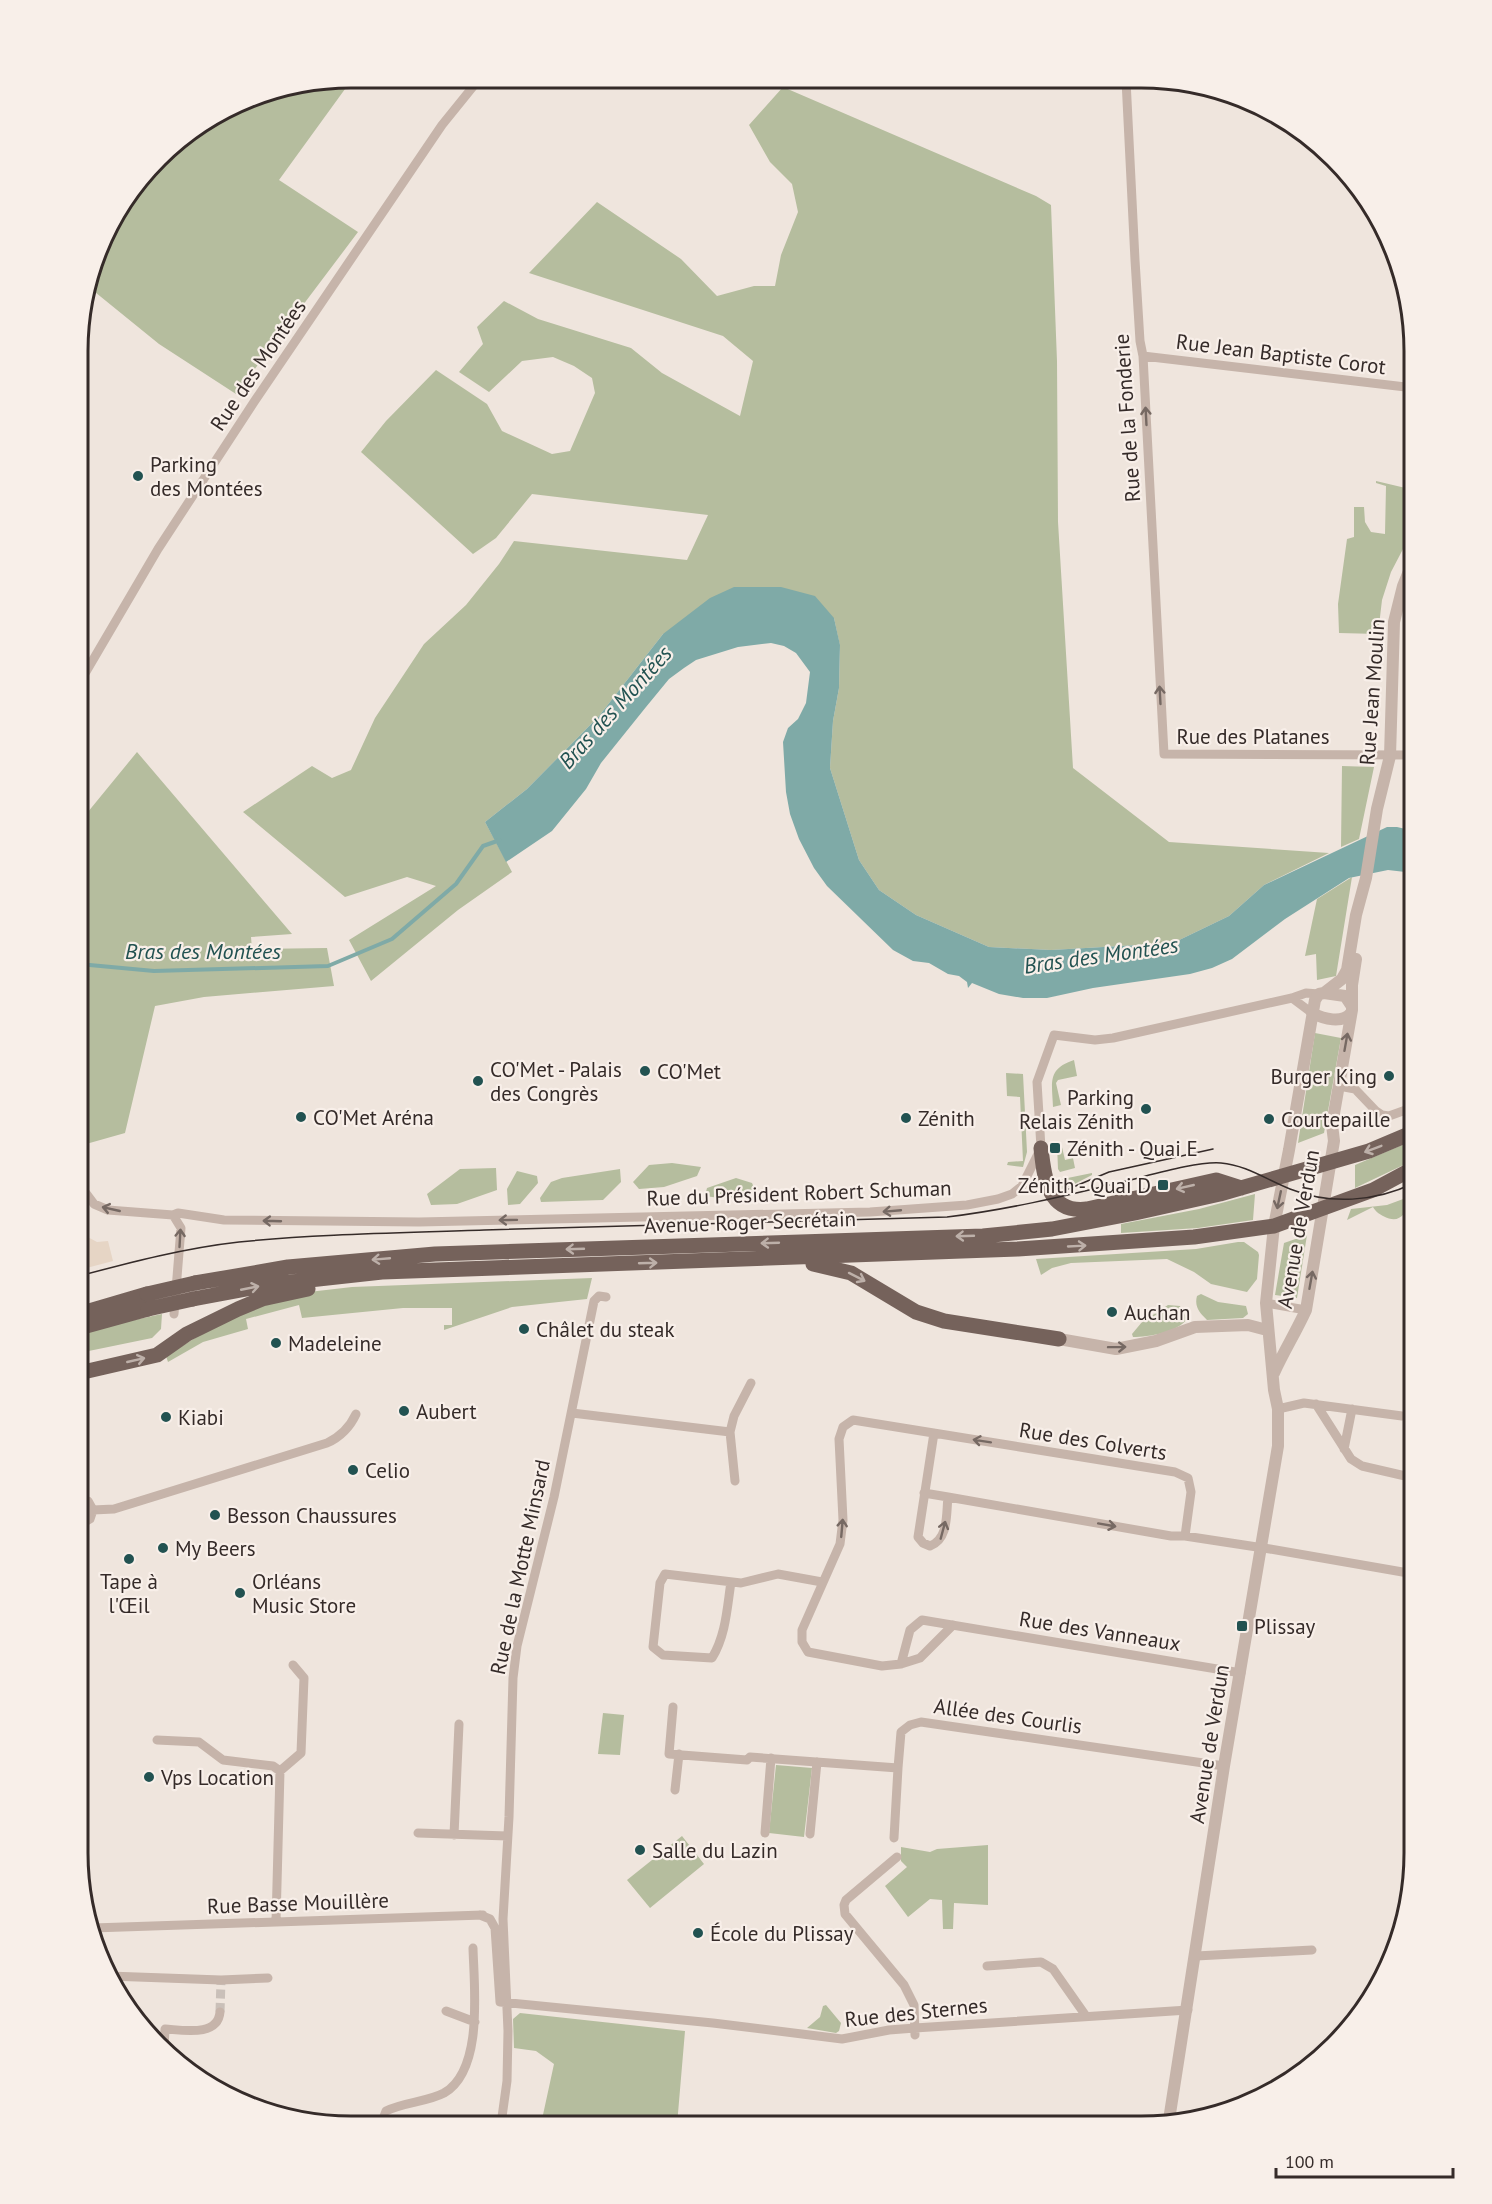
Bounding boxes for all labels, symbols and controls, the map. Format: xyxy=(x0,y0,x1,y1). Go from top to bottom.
street label: Rue des Montées xyxy=(204,294,312,436)
street label: Rue Jean Baptiste Corot xyxy=(1175,328,1387,380)
street label: Rue de la Fonderie xyxy=(1108,333,1146,503)
one-way arrow xyxy=(1140,407,1151,427)
place label: Parking des Montées xyxy=(150,451,263,502)
marker: Parking des Montées xyxy=(131,469,145,483)
street label: Rue Jean Moulin xyxy=(1353,618,1391,766)
water label: Bras des Montées xyxy=(552,640,678,774)
one-way arrow xyxy=(1155,686,1166,706)
street label: Rue des Platanes xyxy=(1176,723,1330,750)
water label: Bras des Montées xyxy=(1022,930,1180,980)
water label: Bras des Montées xyxy=(125,937,281,965)
one-way arrow xyxy=(1341,1033,1352,1052)
place label: CO'Met - Palais des Congrès xyxy=(490,1056,622,1107)
place label: CO'Met xyxy=(657,1058,721,1085)
place label: Burger King xyxy=(1270,1063,1377,1090)
marker: CO'Met xyxy=(638,1064,652,1078)
marker: Burger King xyxy=(1382,1069,1396,1083)
marker: CO'Met - Palais des Congrès xyxy=(471,1074,485,1088)
place label: Parking Relais Zénith xyxy=(1019,1084,1134,1135)
marker: Parking Relais Zénith xyxy=(1139,1102,1153,1116)
place label: CO'Met Aréna xyxy=(313,1104,434,1131)
place label: Zénith xyxy=(918,1105,975,1132)
place label: Courtepaille xyxy=(1281,1106,1391,1133)
marker: CO'Met Aréna xyxy=(294,1110,308,1124)
marker: Zénith xyxy=(899,1111,913,1125)
marker: Courtepaille xyxy=(1262,1112,1276,1126)
place label: Zénith - Quai E xyxy=(1067,1135,1198,1162)
marker: Zénith - Quai E xyxy=(1048,1141,1062,1155)
one-way arrow xyxy=(1364,1144,1383,1155)
street label: Avenue de Verdun xyxy=(1271,1147,1325,1311)
place label: Zénith - Quai D xyxy=(1018,1172,1151,1199)
street label: Rue du Président Robert Schuman xyxy=(646,1174,952,1212)
marker: Zénith - Quai D xyxy=(1156,1178,1170,1192)
one-way arrow xyxy=(1176,1181,1195,1193)
one-way arrow xyxy=(1273,1191,1285,1210)
one-way arrow xyxy=(102,1203,121,1215)
street label: Avenue Roger Secrétain xyxy=(644,1205,856,1239)
one-way arrow xyxy=(882,1205,902,1216)
one-way arrow xyxy=(498,1214,518,1225)
one-way arrow xyxy=(263,1215,283,1227)
one-way arrow xyxy=(175,1229,186,1249)
one-way arrow xyxy=(956,1231,976,1242)
one-way arrow xyxy=(761,1237,781,1249)
one-way arrow xyxy=(1066,1240,1086,1251)
one-way arrow xyxy=(566,1243,586,1255)
one-way arrow xyxy=(371,1253,391,1264)
one-way arrow xyxy=(637,1258,657,1269)
one-way arrow xyxy=(1306,1270,1317,1290)
one-way arrow xyxy=(848,1271,866,1283)
one-way arrow xyxy=(240,1282,260,1293)
place label: Auchan xyxy=(1124,1299,1190,1326)
marker: Auchan xyxy=(1105,1305,1119,1319)
place label: Châlet du steak xyxy=(536,1316,675,1343)
marker: Châlet du steak xyxy=(517,1322,531,1336)
place label: Madeleine xyxy=(288,1330,382,1357)
marker: Madeleine xyxy=(269,1336,283,1350)
one-way arrow xyxy=(1106,1341,1126,1353)
one-way arrow xyxy=(126,1353,145,1365)
place label: Aubert xyxy=(416,1398,477,1425)
place label: Kiabi xyxy=(178,1404,224,1431)
marker: Aubert xyxy=(397,1404,411,1418)
marker: Kiabi xyxy=(159,1410,173,1424)
street label: Rue des Colverts xyxy=(1017,1416,1169,1466)
one-way arrow xyxy=(972,1435,992,1446)
place label: Celio xyxy=(365,1457,410,1484)
street label: Rue de la Motte Minsard xyxy=(484,1457,556,1677)
marker: Celio xyxy=(346,1463,360,1477)
place label: Besson Chaussures xyxy=(227,1502,397,1529)
marker: Besson Chaussures xyxy=(208,1508,222,1522)
one-way arrow xyxy=(837,1518,848,1538)
one-way arrow xyxy=(1097,1520,1117,1531)
one-way arrow xyxy=(937,1521,949,1540)
place label: My Beers xyxy=(175,1535,256,1562)
marker: My Beers xyxy=(156,1541,170,1555)
marker: Tape à l'Œil xyxy=(122,1552,136,1566)
place label: Tape à l'Œil xyxy=(100,1568,158,1619)
place label: Orléans Music Store xyxy=(252,1568,356,1619)
marker: Orléans Music Store xyxy=(233,1586,247,1600)
street label: Rue des Vanneaux xyxy=(1017,1605,1183,1657)
place label: Plissay xyxy=(1254,1613,1316,1640)
marker: Plissay xyxy=(1235,1619,1249,1633)
street label: Avenue de Verdun xyxy=(1183,1662,1235,1826)
street label: Allée des Courlis xyxy=(932,1692,1084,1740)
place label: Vps Location xyxy=(160,1764,274,1791)
marker: Vps Location xyxy=(142,1770,156,1784)
place label: Salle du Lazin xyxy=(652,1837,778,1864)
marker: Salle du Lazin xyxy=(633,1843,647,1857)
street label: Rue Basse Mouillère xyxy=(207,1886,389,1920)
place label: École du Plissay xyxy=(710,1920,854,1947)
marker: École du Plissay xyxy=(691,1926,705,1940)
street label: Rue des Sternes xyxy=(843,1991,989,2033)
scale bar xyxy=(1276,2141,1453,2179)
text: 100 m xyxy=(1285,2150,1334,2173)

